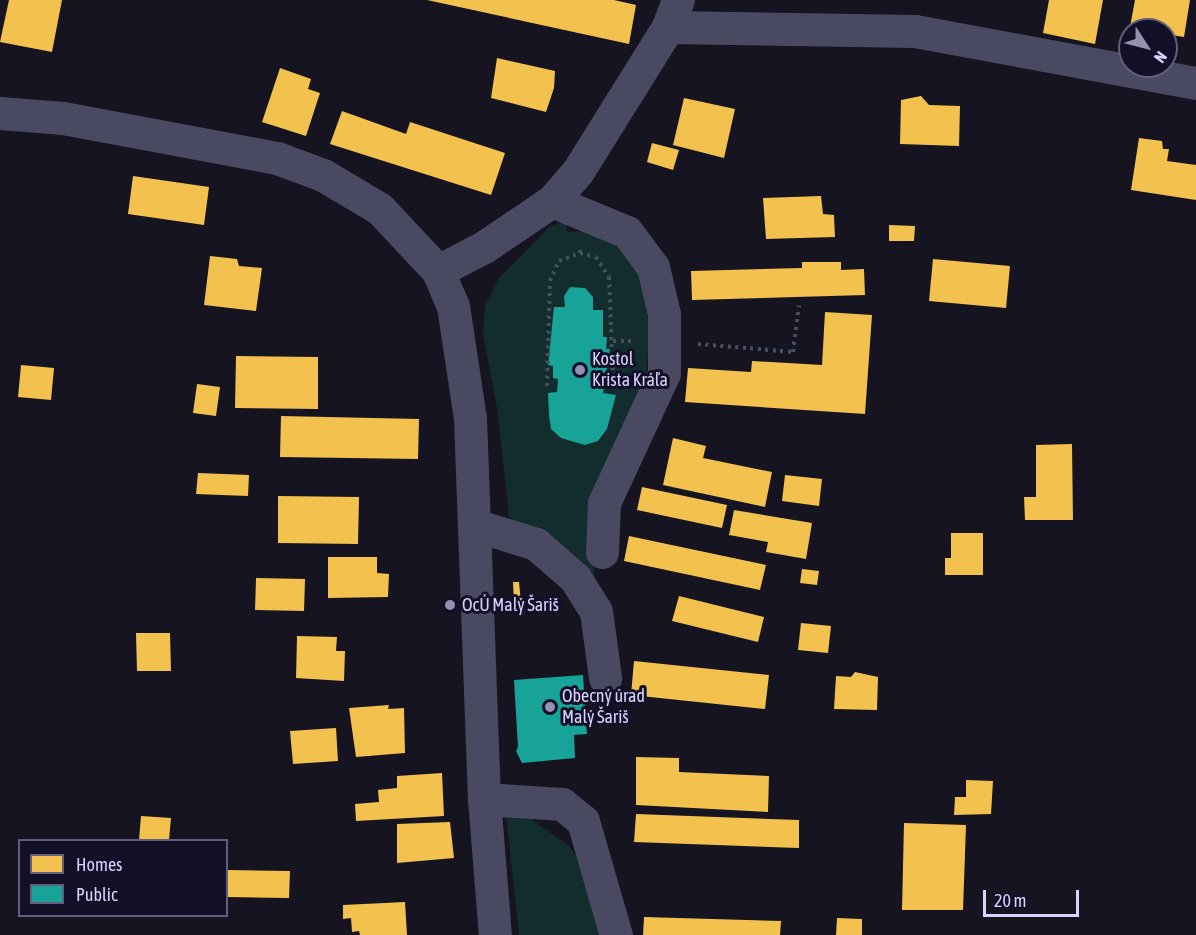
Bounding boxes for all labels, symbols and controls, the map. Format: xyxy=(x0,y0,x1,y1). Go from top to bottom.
north arrow xyxy=(1118,18,1178,78)
text: N xyxy=(1151,48,1171,67)
place label: Kostol Krista Kráľa xyxy=(592,349,668,392)
marker: Kostol Krista Kráľa xyxy=(573,363,587,377)
place label: OcÚ Malý Šariš xyxy=(462,594,559,616)
marker: OcÚ Malý Šariš xyxy=(443,598,457,612)
place label: Obecný úrad Malý Šariš xyxy=(562,686,645,728)
marker: Obecný úrad Malý Šariš xyxy=(543,700,557,714)
legend xyxy=(18,839,228,917)
text: Homes xyxy=(76,854,122,875)
scale bar xyxy=(986,878,1082,916)
text: Public xyxy=(76,884,118,905)
text: 20 m xyxy=(994,890,1026,911)

